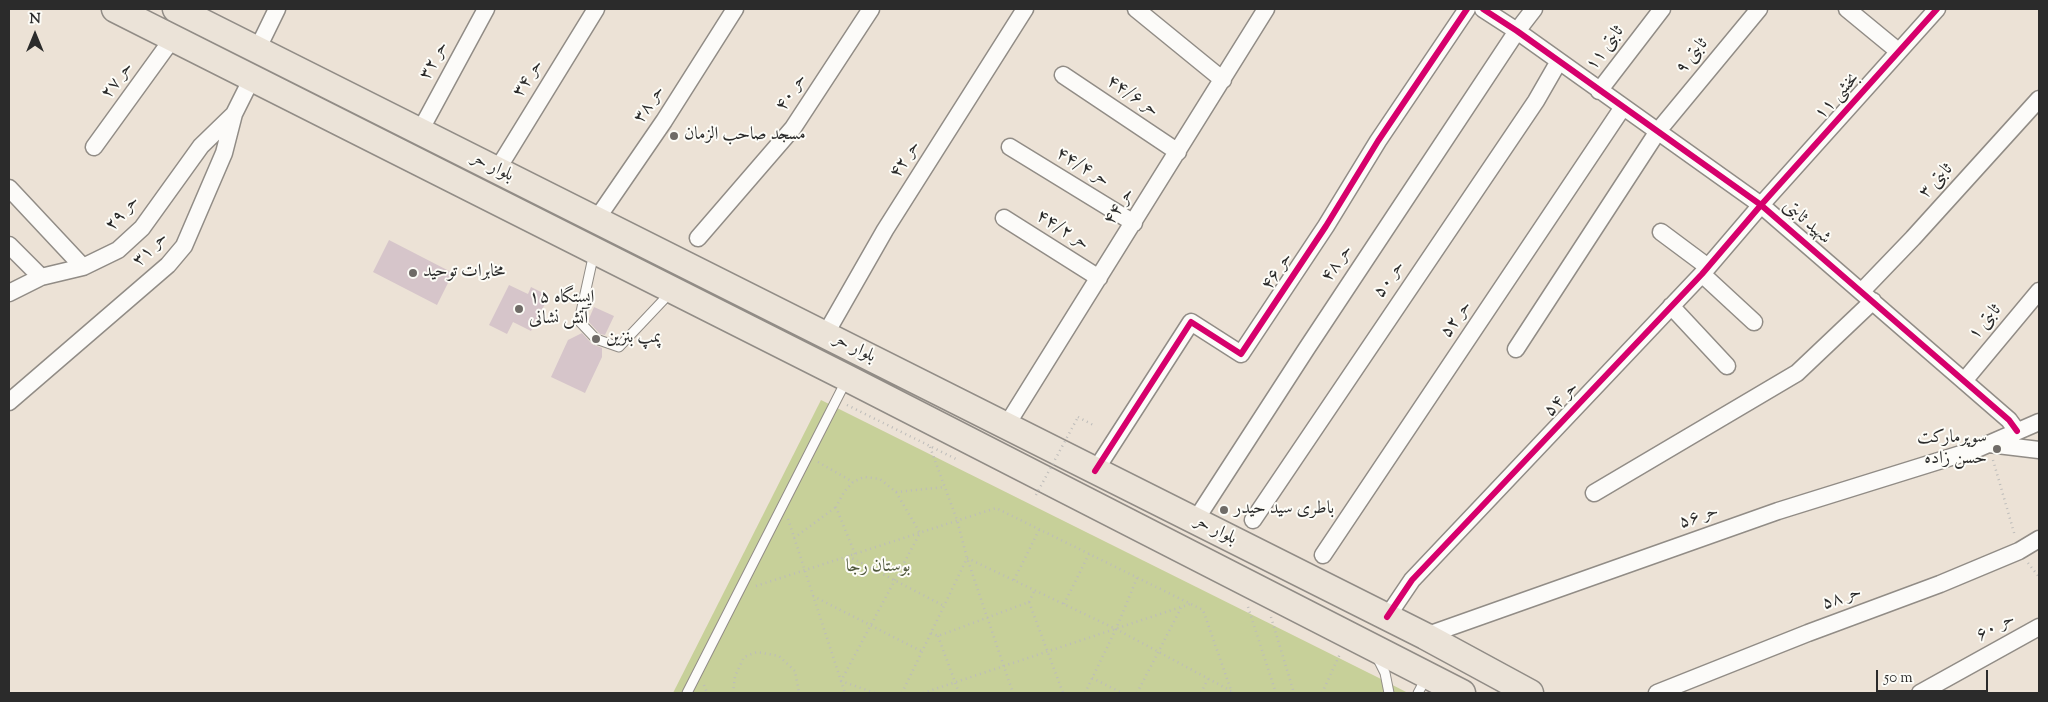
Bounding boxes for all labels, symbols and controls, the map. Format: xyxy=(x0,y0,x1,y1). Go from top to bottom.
north arrow xyxy=(10,10,60,60)
text: N xyxy=(29,10,41,30)
street label: ثابتی ۱۱ xyxy=(1582,22,1630,76)
street label: ثابتی ۹ xyxy=(1672,35,1714,79)
street label: حر ۳۲ xyxy=(416,38,454,84)
street label: حر ۳۴ xyxy=(509,56,549,102)
street label: حر ۲۷ xyxy=(97,58,139,104)
street label: بخشی ۱۱ xyxy=(1811,69,1865,125)
street label: حر ۴۰ xyxy=(772,70,812,116)
street label: حر ۴۴/۶ xyxy=(1102,72,1162,122)
street label: حر ۳۸ xyxy=(630,82,670,128)
place label: مسجد صاحب الزمان xyxy=(684,125,806,147)
marker: مسجد صاحب الزمان xyxy=(668,130,680,142)
street label: حر ۴۲ xyxy=(886,137,926,183)
street label: حر ۴۴/۴ xyxy=(1051,144,1113,192)
street label: بلوار حر xyxy=(467,148,517,188)
street label: ثابتی ۳ xyxy=(1915,160,1959,204)
street label: حر ۴۴ xyxy=(1100,184,1140,230)
street label: حر ۲۹ xyxy=(101,192,145,236)
street label: شهید ثابتی xyxy=(1777,196,1835,250)
street label: حر ۴۴/۲ xyxy=(1031,206,1093,256)
street label: حر ۳۱ xyxy=(129,228,173,272)
street label: حر ۴۸ xyxy=(1318,241,1358,287)
street label: حر ۴۶ xyxy=(1258,249,1298,295)
street label: حر ۵۰ xyxy=(1370,257,1410,303)
place label: مخابرات توحید xyxy=(423,262,505,284)
marker: مخابرات توحید xyxy=(407,267,419,279)
place label: ایستگاه ۱۵ آتش نشانی xyxy=(529,288,595,330)
street label: حر ۵۲ xyxy=(1437,297,1477,343)
street label: ثابتی ۱ xyxy=(1965,301,2007,345)
marker: ایستگاه ۱۵ آتش نشانی xyxy=(513,303,525,315)
place label: پمپ بنزین xyxy=(606,328,661,350)
street label: بلوار حر xyxy=(829,329,879,369)
marker: پمپ بنزین xyxy=(590,333,602,345)
street label: حر ۵۴ xyxy=(1540,378,1584,422)
place label: سوپرمارکت حسن زاده xyxy=(1917,428,1987,470)
marker: سوپرمارکت حسن زاده xyxy=(1991,443,2003,455)
place label: باطری سید حیدر xyxy=(1234,499,1334,521)
street label: حر ۵۶ xyxy=(1676,501,1722,535)
marker: باطری سید حیدر xyxy=(1218,504,1230,516)
street label: بلوار حر xyxy=(1190,511,1240,551)
park label: بوستان رجا xyxy=(846,557,910,579)
street label: حر ۵۸ xyxy=(1819,582,1865,616)
street label: حر ۶۰ xyxy=(1973,609,2019,647)
scale bar xyxy=(1878,660,1990,692)
text: 50 m xyxy=(1884,668,1913,689)

